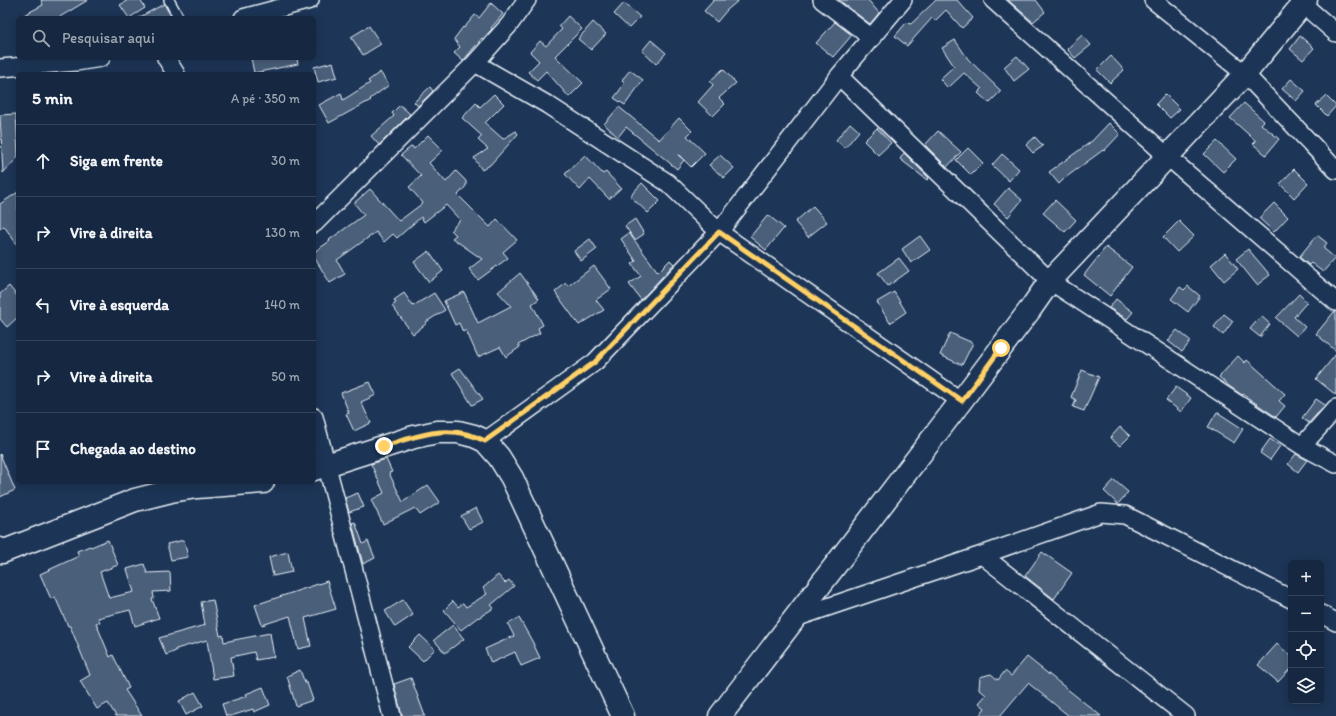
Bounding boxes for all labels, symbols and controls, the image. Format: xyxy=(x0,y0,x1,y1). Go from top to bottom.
search box xyxy=(16,16,316,60)
icon: search xyxy=(30,27,52,49)
text: Pesquisar aqui xyxy=(62,29,155,47)
text: 5 min xyxy=(32,88,72,108)
text: A pé · 350 m xyxy=(231,91,300,106)
icon: ahead xyxy=(32,150,54,172)
text: Siga em frente xyxy=(70,152,163,170)
text: 30 m xyxy=(271,153,300,168)
icon: right xyxy=(32,222,54,244)
text: Vire à direita xyxy=(70,224,153,242)
text: 130 m xyxy=(265,225,300,240)
icon: left xyxy=(32,294,54,316)
text: Vire à esquerda xyxy=(70,296,169,314)
text: 140 m xyxy=(264,297,300,312)
route start xyxy=(992,339,1010,357)
icon: right xyxy=(32,366,54,388)
text: Vire à direita xyxy=(70,368,153,386)
text: 50 m xyxy=(271,369,300,384)
route end xyxy=(375,437,393,455)
icon: arrive xyxy=(32,438,54,460)
text: Chegada ao destino xyxy=(70,440,196,458)
map controls xyxy=(1288,560,1324,704)
button: + xyxy=(1288,560,1324,596)
button: − xyxy=(1288,596,1324,632)
button: locate xyxy=(1288,632,1324,668)
button: layers xyxy=(1288,668,1324,704)

